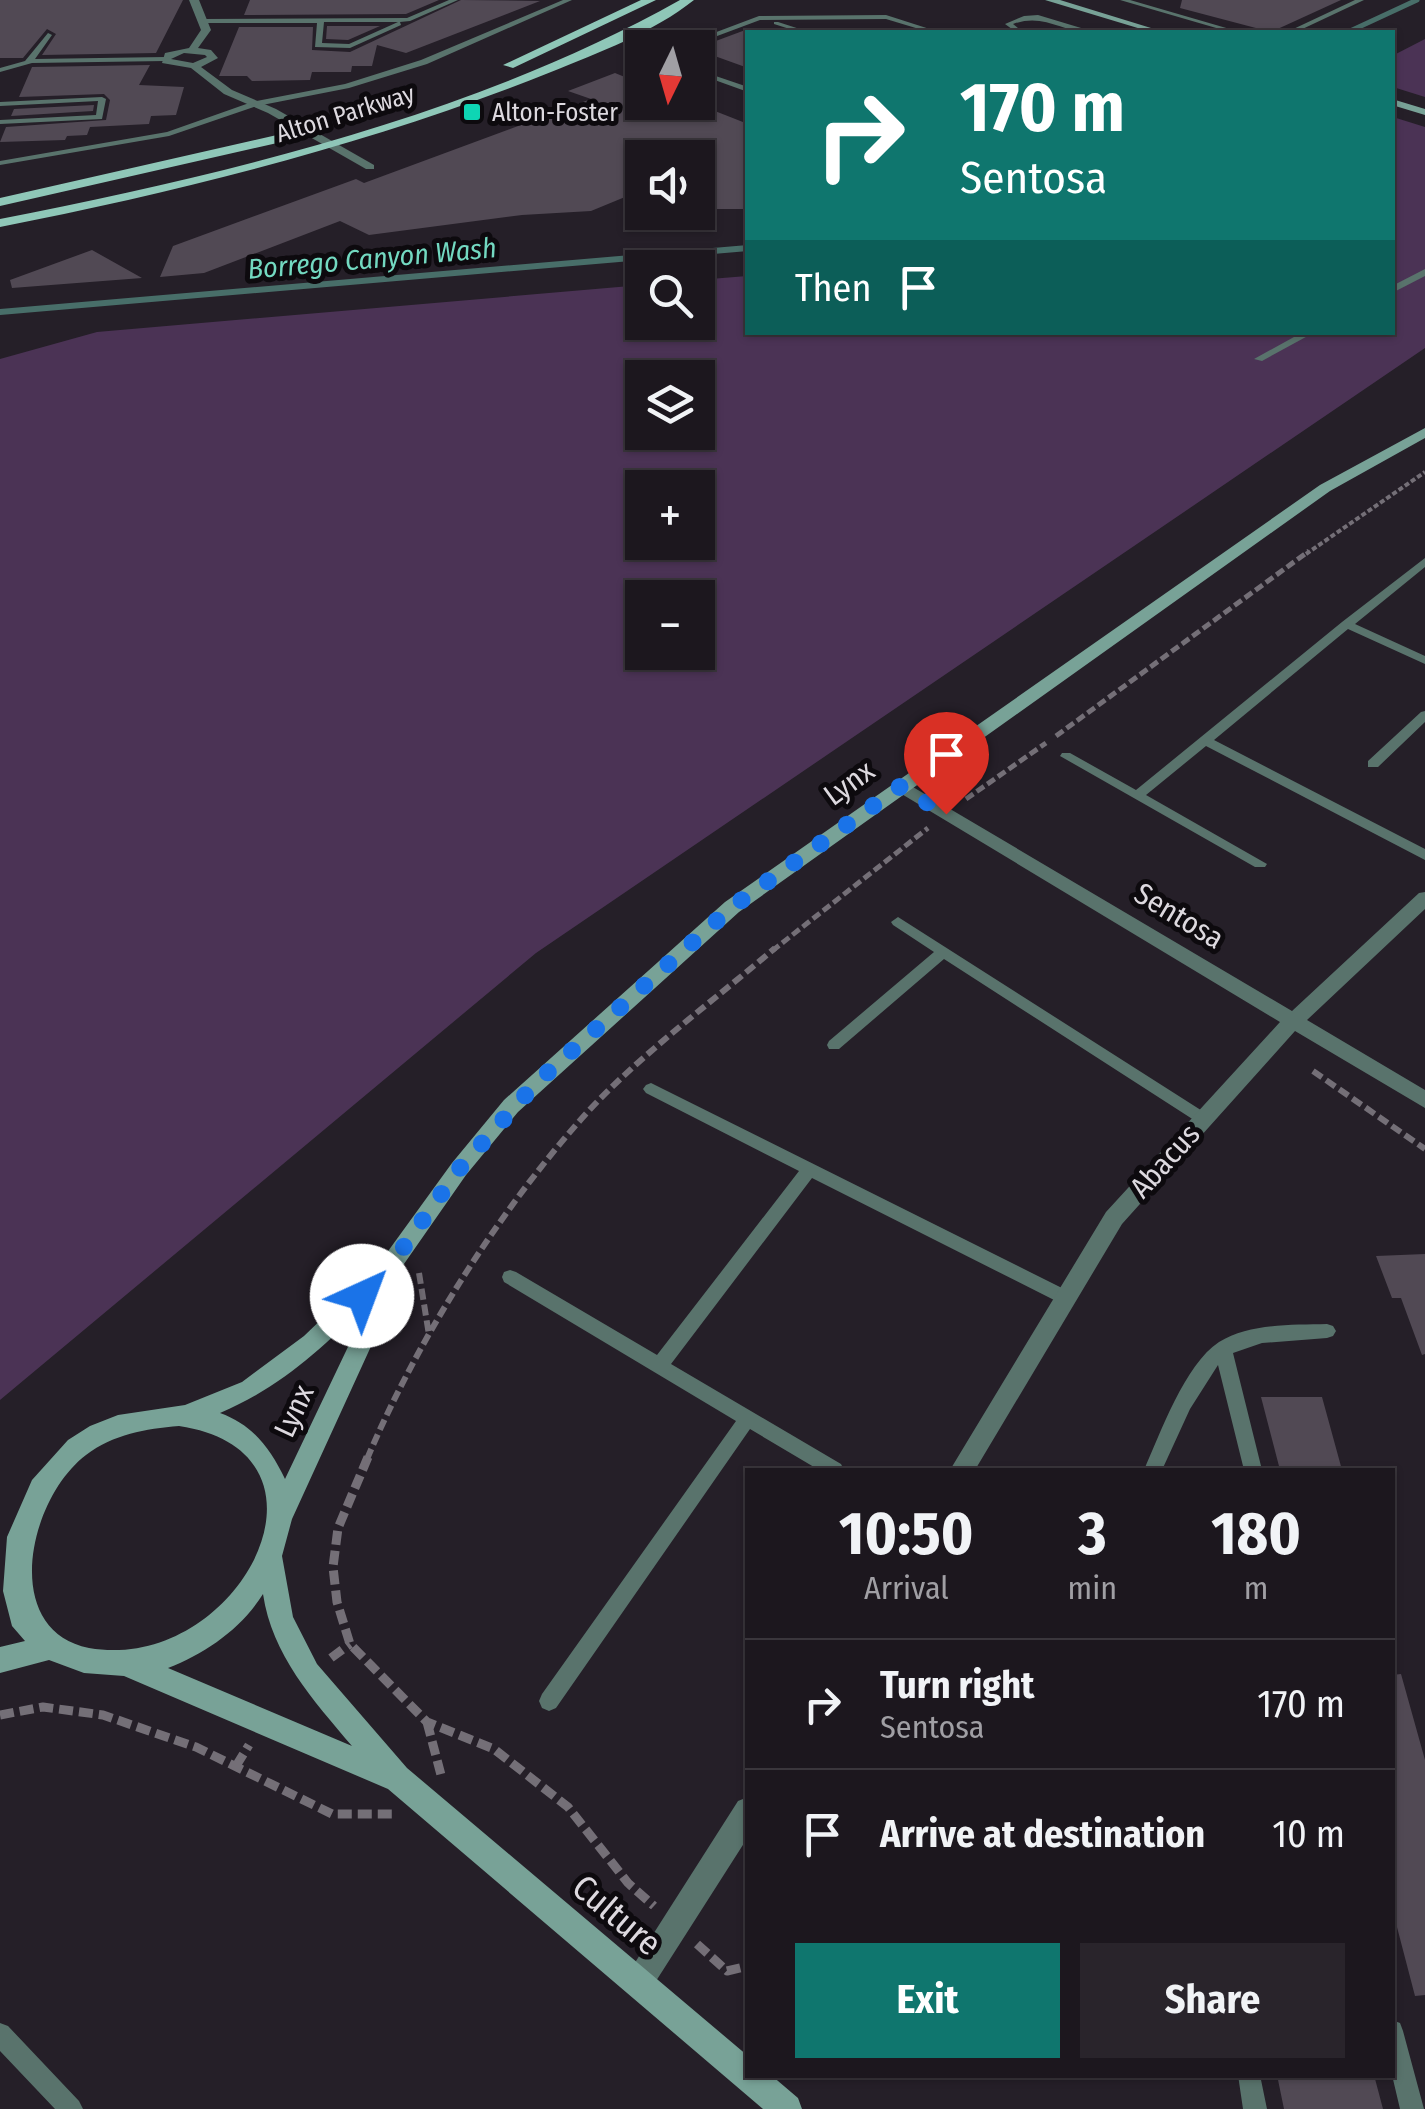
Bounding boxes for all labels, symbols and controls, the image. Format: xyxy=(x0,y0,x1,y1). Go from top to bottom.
north arrow xyxy=(625,30,715,120)
map controls xyxy=(625,30,715,670)
text: 170 m xyxy=(960,66,1125,150)
icon: right xyxy=(795,70,925,200)
street label: Alton Parkway xyxy=(272,79,418,149)
place label: Alton-Foster xyxy=(492,98,618,128)
marker: Alton-Foster xyxy=(461,101,483,123)
button: sound xyxy=(625,140,715,230)
text: Sentosa xyxy=(960,151,1107,205)
water label: Borrego Canyon Wash xyxy=(246,231,498,286)
button: search xyxy=(625,250,715,340)
icon: arrive xyxy=(891,260,946,315)
text: Then xyxy=(795,265,871,311)
button: layers xyxy=(625,360,715,450)
button: + xyxy=(625,470,715,560)
button: − xyxy=(625,580,715,670)
pin xyxy=(904,712,989,815)
icon: arrive xyxy=(919,727,974,782)
street label: Lynx xyxy=(817,752,882,813)
street label: Sentosa xyxy=(1128,875,1230,957)
street label: Abacus xyxy=(1122,1117,1208,1205)
position arrow xyxy=(310,1244,414,1348)
street label: Lynx xyxy=(266,1378,322,1443)
text: 10:50 xyxy=(839,1498,974,1570)
text: 3 xyxy=(1078,1498,1107,1570)
text: 180 xyxy=(1211,1498,1301,1570)
text: Arrival xyxy=(864,1569,949,1607)
text: min xyxy=(1068,1569,1117,1607)
text: m xyxy=(1244,1569,1268,1607)
text: Turn right xyxy=(880,1662,1034,1708)
icon: right xyxy=(795,1677,850,1732)
text: 170 m xyxy=(1257,1681,1345,1727)
text: Sentosa xyxy=(880,1708,984,1746)
icon: arrive xyxy=(795,1807,850,1862)
text: Arrive at destination xyxy=(880,1811,1205,1857)
text: 10 m xyxy=(1272,1811,1345,1857)
street label: Culture xyxy=(564,1866,670,1964)
button: Exit xyxy=(795,1943,1060,2058)
button: Share xyxy=(1080,1943,1345,2058)

